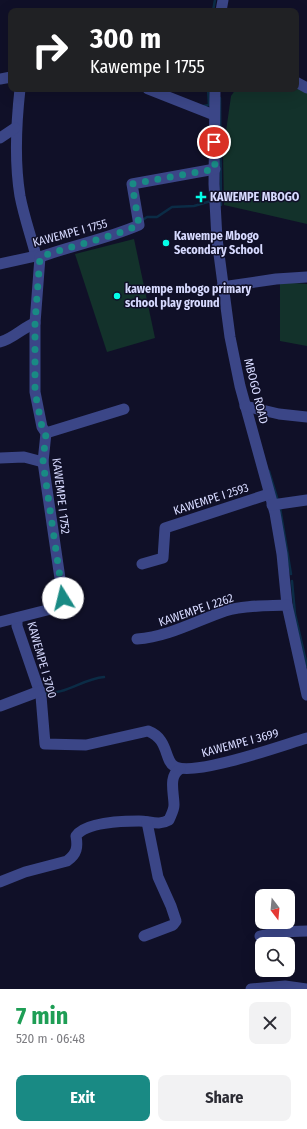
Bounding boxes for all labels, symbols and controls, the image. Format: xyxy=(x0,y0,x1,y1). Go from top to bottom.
text: 300 m xyxy=(90,22,161,55)
icon: right xyxy=(24,24,76,76)
text: Kawempe I 1755 xyxy=(90,56,205,78)
pin xyxy=(197,125,231,159)
icon: arrive xyxy=(203,131,225,153)
place label: KAWEMPE MBOGO xyxy=(210,190,300,204)
marker: KAWEMPE MBOGO xyxy=(195,191,207,203)
street label: KAWEMPE I 1755 xyxy=(31,216,109,250)
place label: Kawempe Mbogo Secondary School xyxy=(174,229,264,257)
marker: Kawempe Mbogo Secondary School xyxy=(161,238,171,248)
place label: kawempe mbogo primary school play ground xyxy=(125,282,252,310)
marker: kawempe mbogo primary school play ground xyxy=(112,291,122,301)
street label: MBOGO ROAD xyxy=(241,357,271,425)
street label: KAWEMPE I 1752 xyxy=(49,457,73,535)
street label: KAWEMPE I 2593 xyxy=(172,480,250,518)
position arrow xyxy=(42,577,84,619)
street label: KAWEMPE I 2262 xyxy=(157,591,235,629)
street label: KAWEMPE I 3700 xyxy=(24,620,60,700)
street label: KAWEMPE I 3699 xyxy=(200,726,280,760)
north arrow xyxy=(255,889,295,929)
map controls xyxy=(255,889,295,977)
button: search xyxy=(255,937,295,977)
text: 7 min xyxy=(16,1002,68,1030)
button: close xyxy=(249,1002,291,1044)
text: 520 m · 06:48 xyxy=(16,1031,85,1046)
button: Exit xyxy=(16,1075,150,1121)
button: Share xyxy=(158,1075,291,1121)

